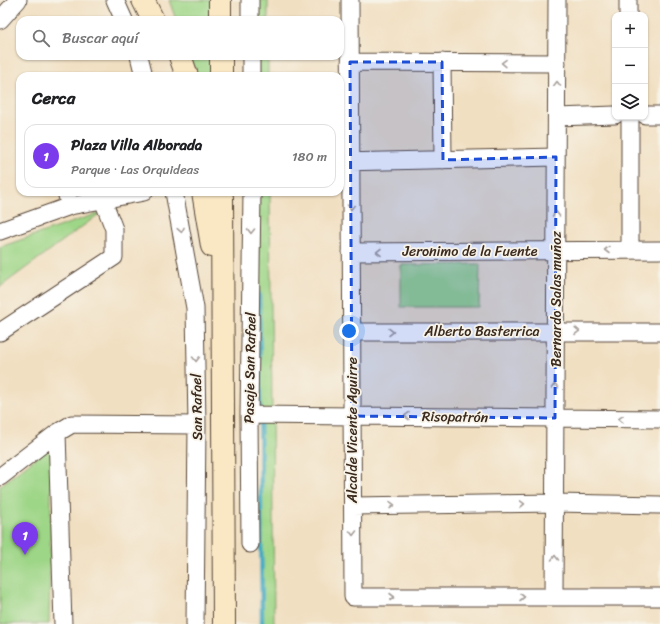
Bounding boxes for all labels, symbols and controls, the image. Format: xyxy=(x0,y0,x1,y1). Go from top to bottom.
map controls xyxy=(612,12,648,120)
button: + xyxy=(612,12,648,48)
search box xyxy=(16,16,344,60)
text: Buscar aquí xyxy=(62,25,139,51)
icon: search xyxy=(30,27,52,49)
button: − xyxy=(612,48,648,84)
one-way arrow xyxy=(501,58,507,67)
one-way arrow xyxy=(553,81,561,87)
text: Cerca xyxy=(32,83,75,113)
button: layers xyxy=(612,84,648,120)
text: Plaza Villa Alborada xyxy=(71,132,202,158)
text: 1 xyxy=(43,145,49,168)
text: 180 m xyxy=(292,145,327,168)
text: Parque · Las Orquideas xyxy=(71,158,199,181)
one-way arrow xyxy=(347,204,355,210)
one-way arrow xyxy=(552,211,560,217)
one-way arrow xyxy=(176,227,185,234)
one-way arrow xyxy=(247,228,256,234)
street label: Bernardo Salas muñoz xyxy=(544,231,569,367)
street label: Jeronimo de la Fuente xyxy=(401,239,538,264)
one-way arrow xyxy=(604,246,610,254)
one-way arrow xyxy=(376,248,382,256)
street label: Pasaje San Rafael xyxy=(237,311,263,424)
street label: Alberto Basterrica xyxy=(424,319,539,344)
your location xyxy=(339,321,359,341)
one-way arrow xyxy=(574,327,580,335)
one-way arrow xyxy=(388,328,394,336)
one-way arrow xyxy=(192,356,200,362)
street label: Alcalde Vicente Aguirre xyxy=(340,357,365,504)
street label: San Rafael xyxy=(184,372,210,441)
one-way arrow xyxy=(551,383,559,389)
street label: Risopatrón xyxy=(422,404,489,430)
one-way arrow xyxy=(404,412,410,420)
one-way arrow xyxy=(618,415,624,423)
one-way arrow xyxy=(519,500,525,508)
one-way arrow xyxy=(389,501,395,509)
pin: 1 xyxy=(12,522,38,555)
one-way arrow xyxy=(349,530,357,536)
one-way arrow xyxy=(551,555,559,561)
one-way arrow xyxy=(389,593,395,601)
one-way arrow xyxy=(519,593,525,601)

